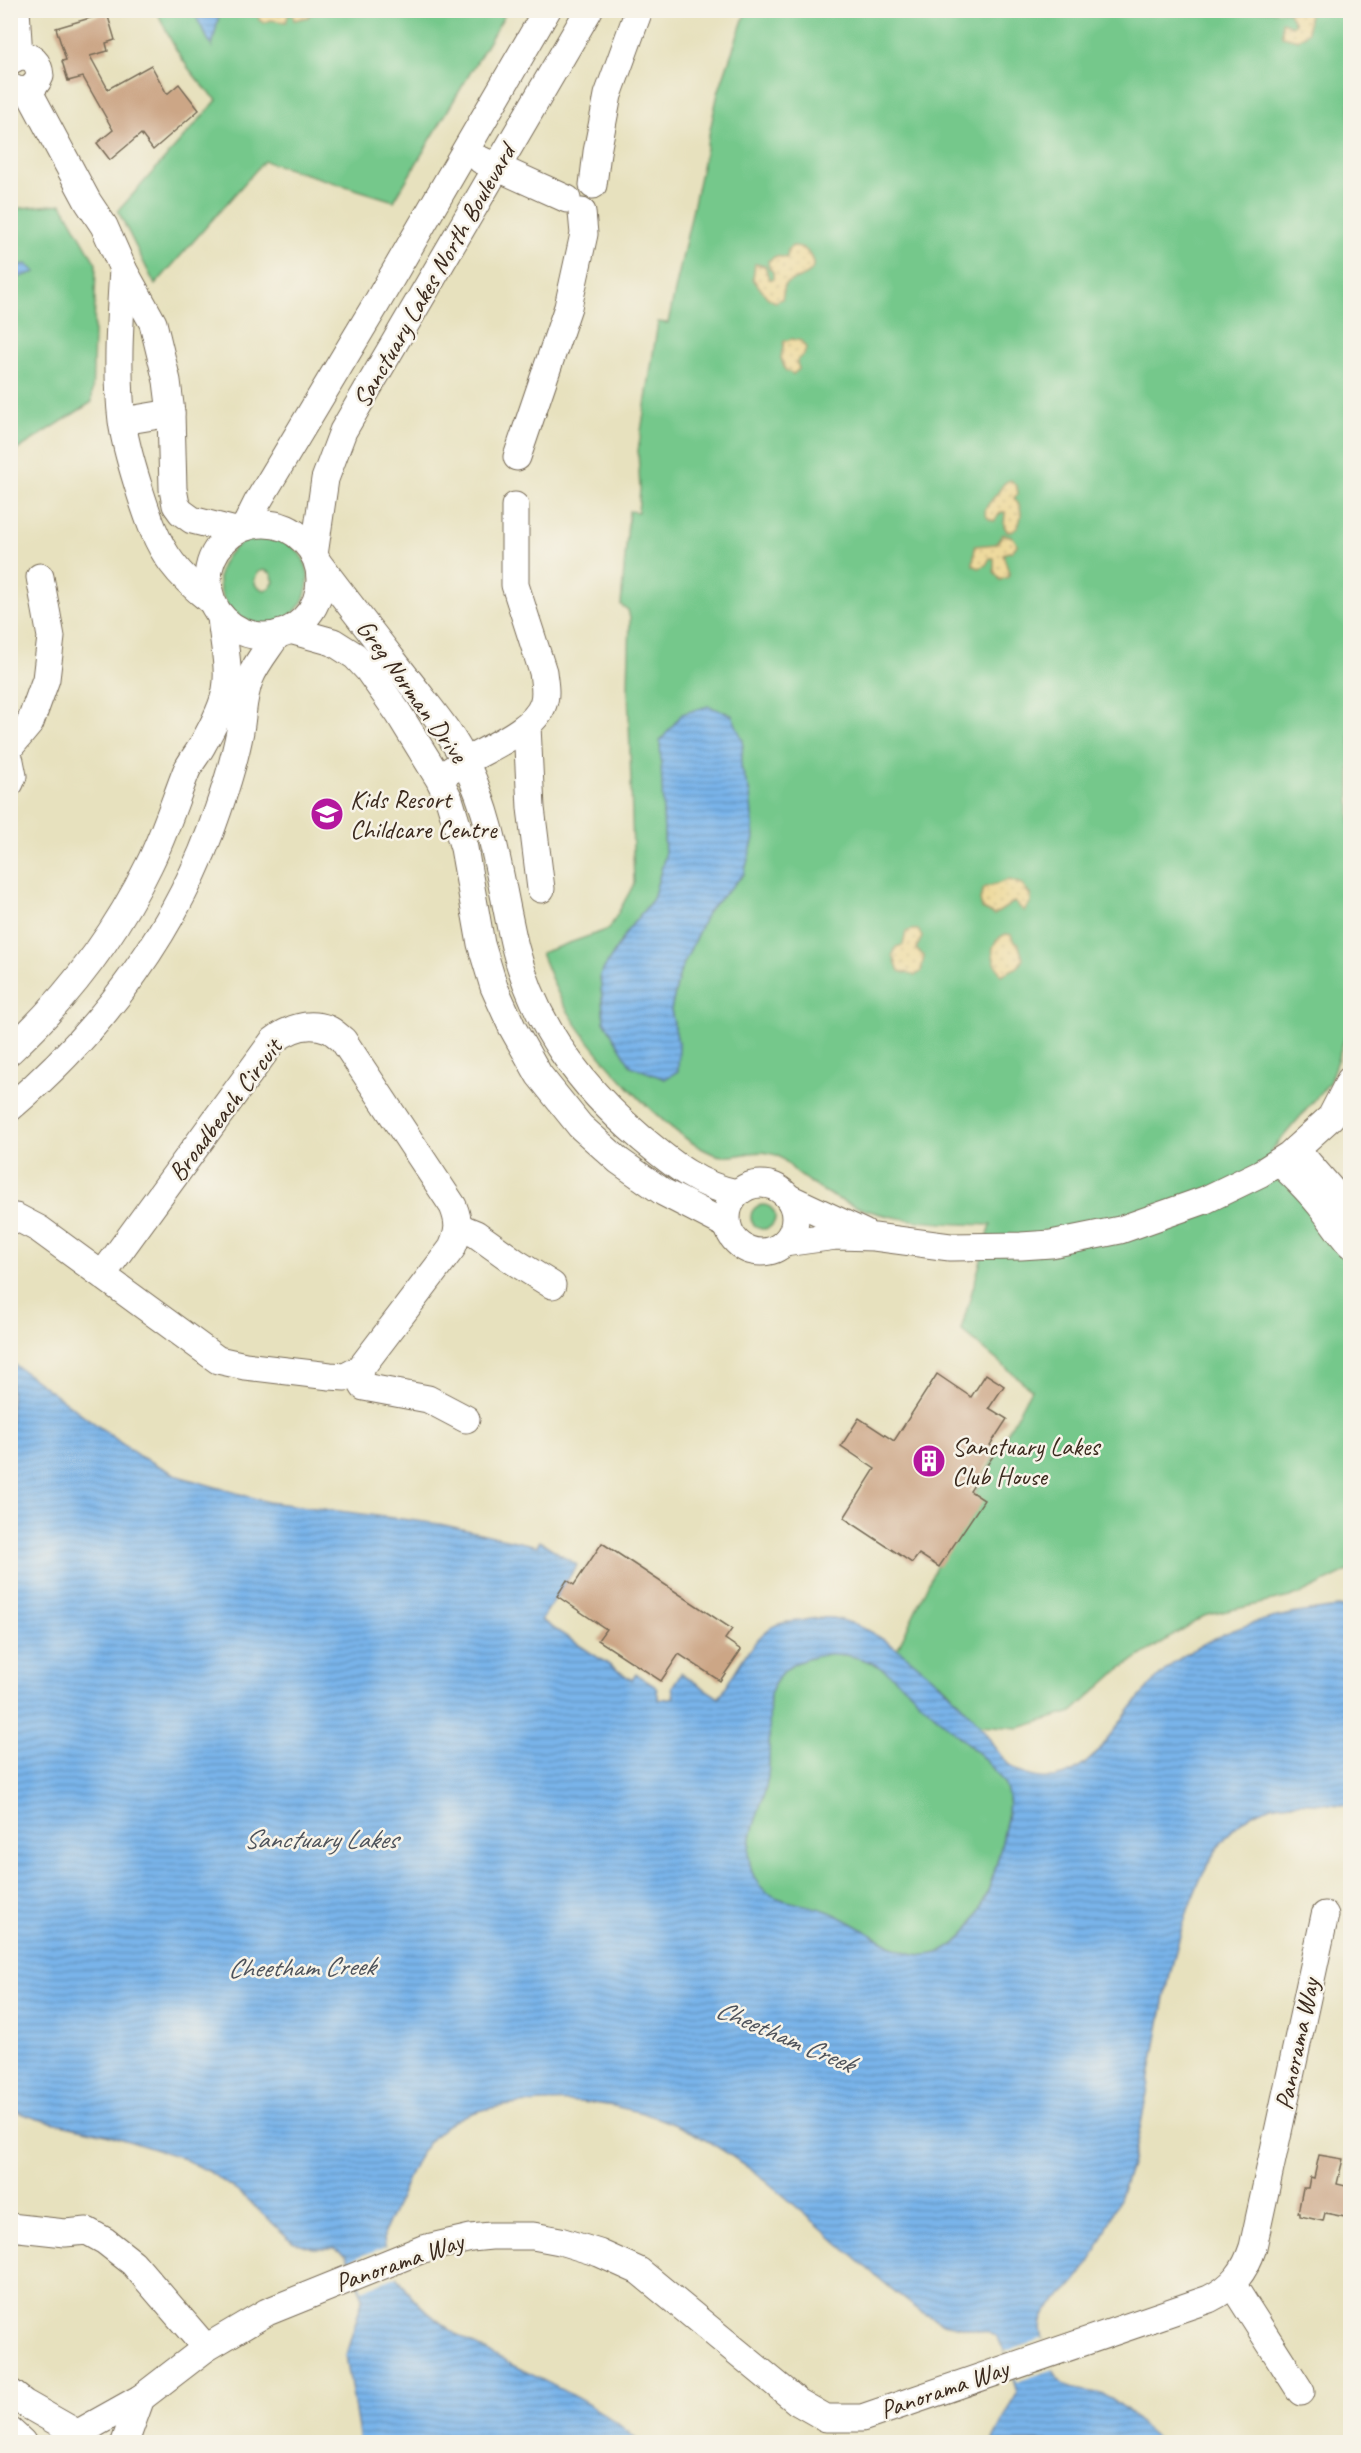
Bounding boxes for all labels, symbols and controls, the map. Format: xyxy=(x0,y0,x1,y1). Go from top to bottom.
street label: Sanctuary Lakes North Boulevard xyxy=(345,135,525,413)
street label: Greg Norman Drive xyxy=(349,613,476,770)
place label: Kids Resort Childcare Centre xyxy=(350,783,498,846)
school or university icon: Kids Resort Childcare Centre xyxy=(309,796,345,832)
street label: Broadbeach Circuit xyxy=(161,1030,291,1188)
place label: Sanctuary Lakes Club House xyxy=(952,1430,1101,1493)
building icon: Sanctuary Lakes Club House xyxy=(911,1443,947,1479)
water label: Sanctuary Lakes xyxy=(244,1822,401,1856)
water label: Cheetham Creek xyxy=(227,1949,380,1985)
street label: Panorama Way xyxy=(1267,1973,1327,2113)
water label: Cheetham Creek xyxy=(711,1992,864,2082)
street label: Panorama Way xyxy=(331,2224,470,2299)
street label: Panorama Way xyxy=(876,2351,1015,2426)

